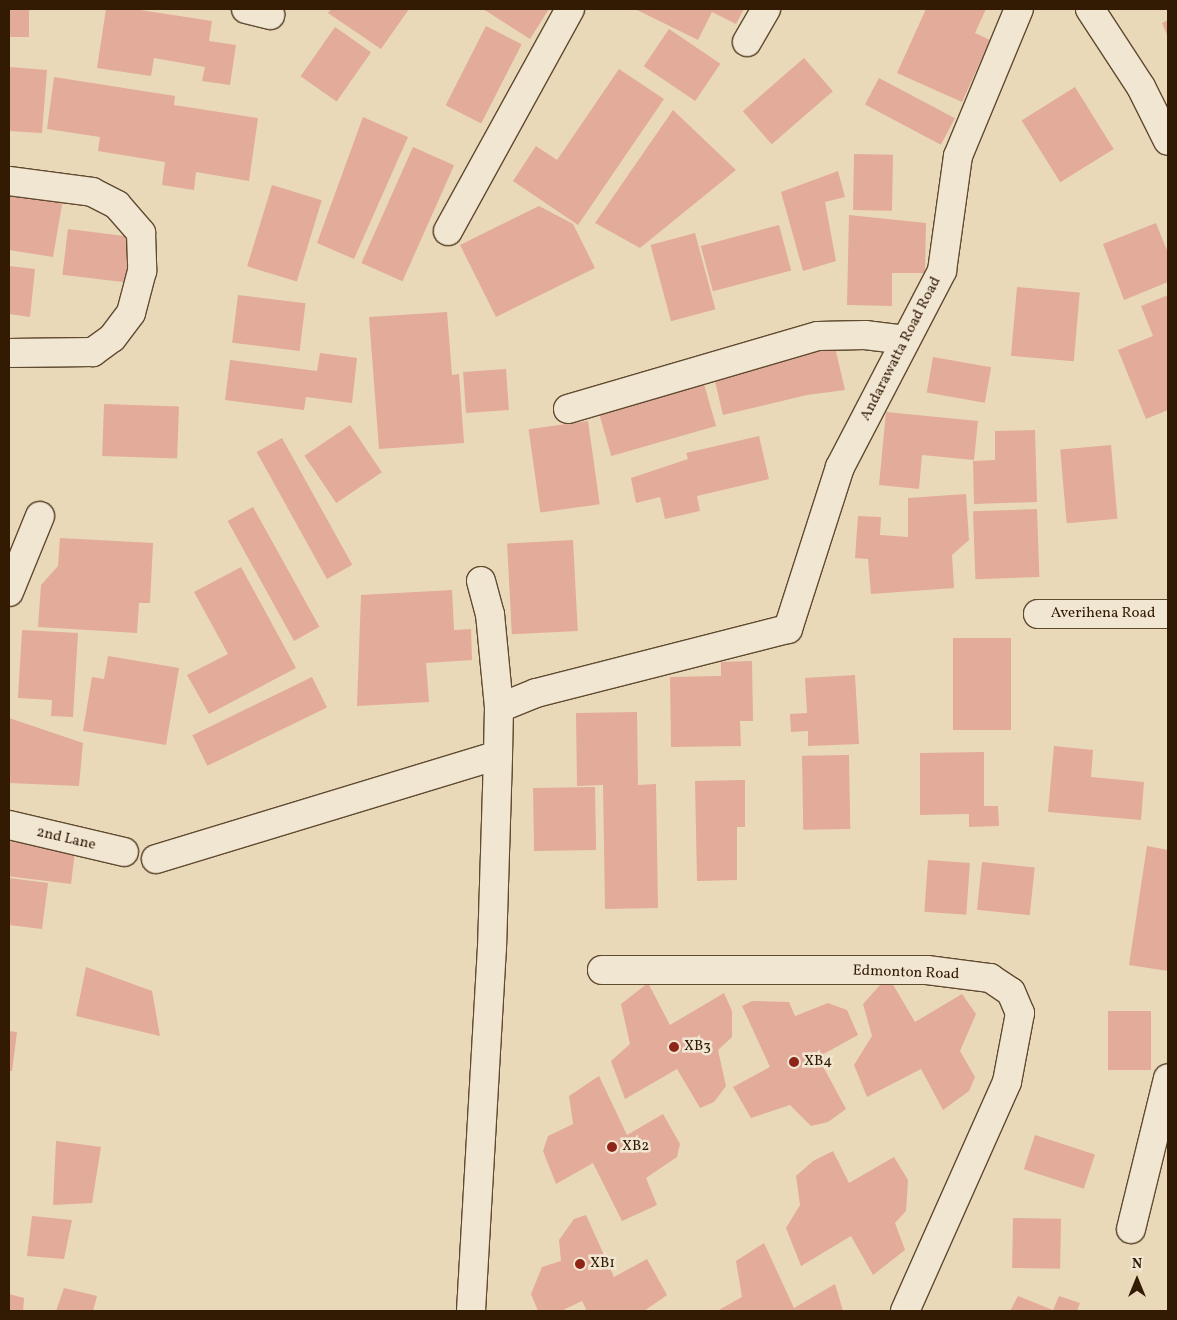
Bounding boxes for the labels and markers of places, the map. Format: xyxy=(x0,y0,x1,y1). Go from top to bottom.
place label: XB3 xyxy=(684,1038,711,1056)
marker: XB3 xyxy=(668,1041,680,1053)
place label: XB4 xyxy=(804,1053,832,1071)
marker: XB4 xyxy=(788,1056,800,1068)
place label: XB2 xyxy=(622,1138,649,1156)
marker: XB2 xyxy=(606,1141,618,1153)
place label: XB1 xyxy=(590,1255,615,1273)
marker: XB1 xyxy=(574,1258,586,1270)

